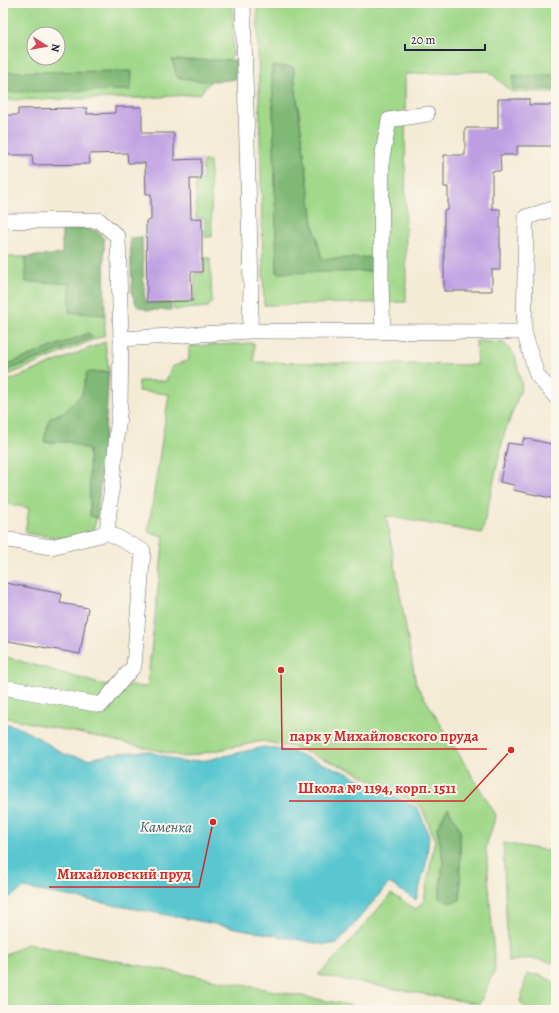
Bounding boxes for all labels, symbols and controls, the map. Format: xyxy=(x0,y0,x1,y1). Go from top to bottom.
north arrow xyxy=(26,26,66,66)
scale bar xyxy=(405,26,485,52)
text: 20 m xyxy=(411,32,435,48)
text: N xyxy=(47,42,63,53)
callout: парк у Михайловского пруда xyxy=(282,722,487,749)
text: парк у Михайловского пруда xyxy=(289,726,479,746)
callout: Школа № 1194, корп. 1511 xyxy=(289,774,464,801)
text: Школа № 1194, корп. 1511 xyxy=(298,778,457,798)
water label: Каменка xyxy=(140,817,192,837)
callout: Михайловский пруд xyxy=(49,860,199,887)
text: Михайловский пруд xyxy=(57,864,191,884)

